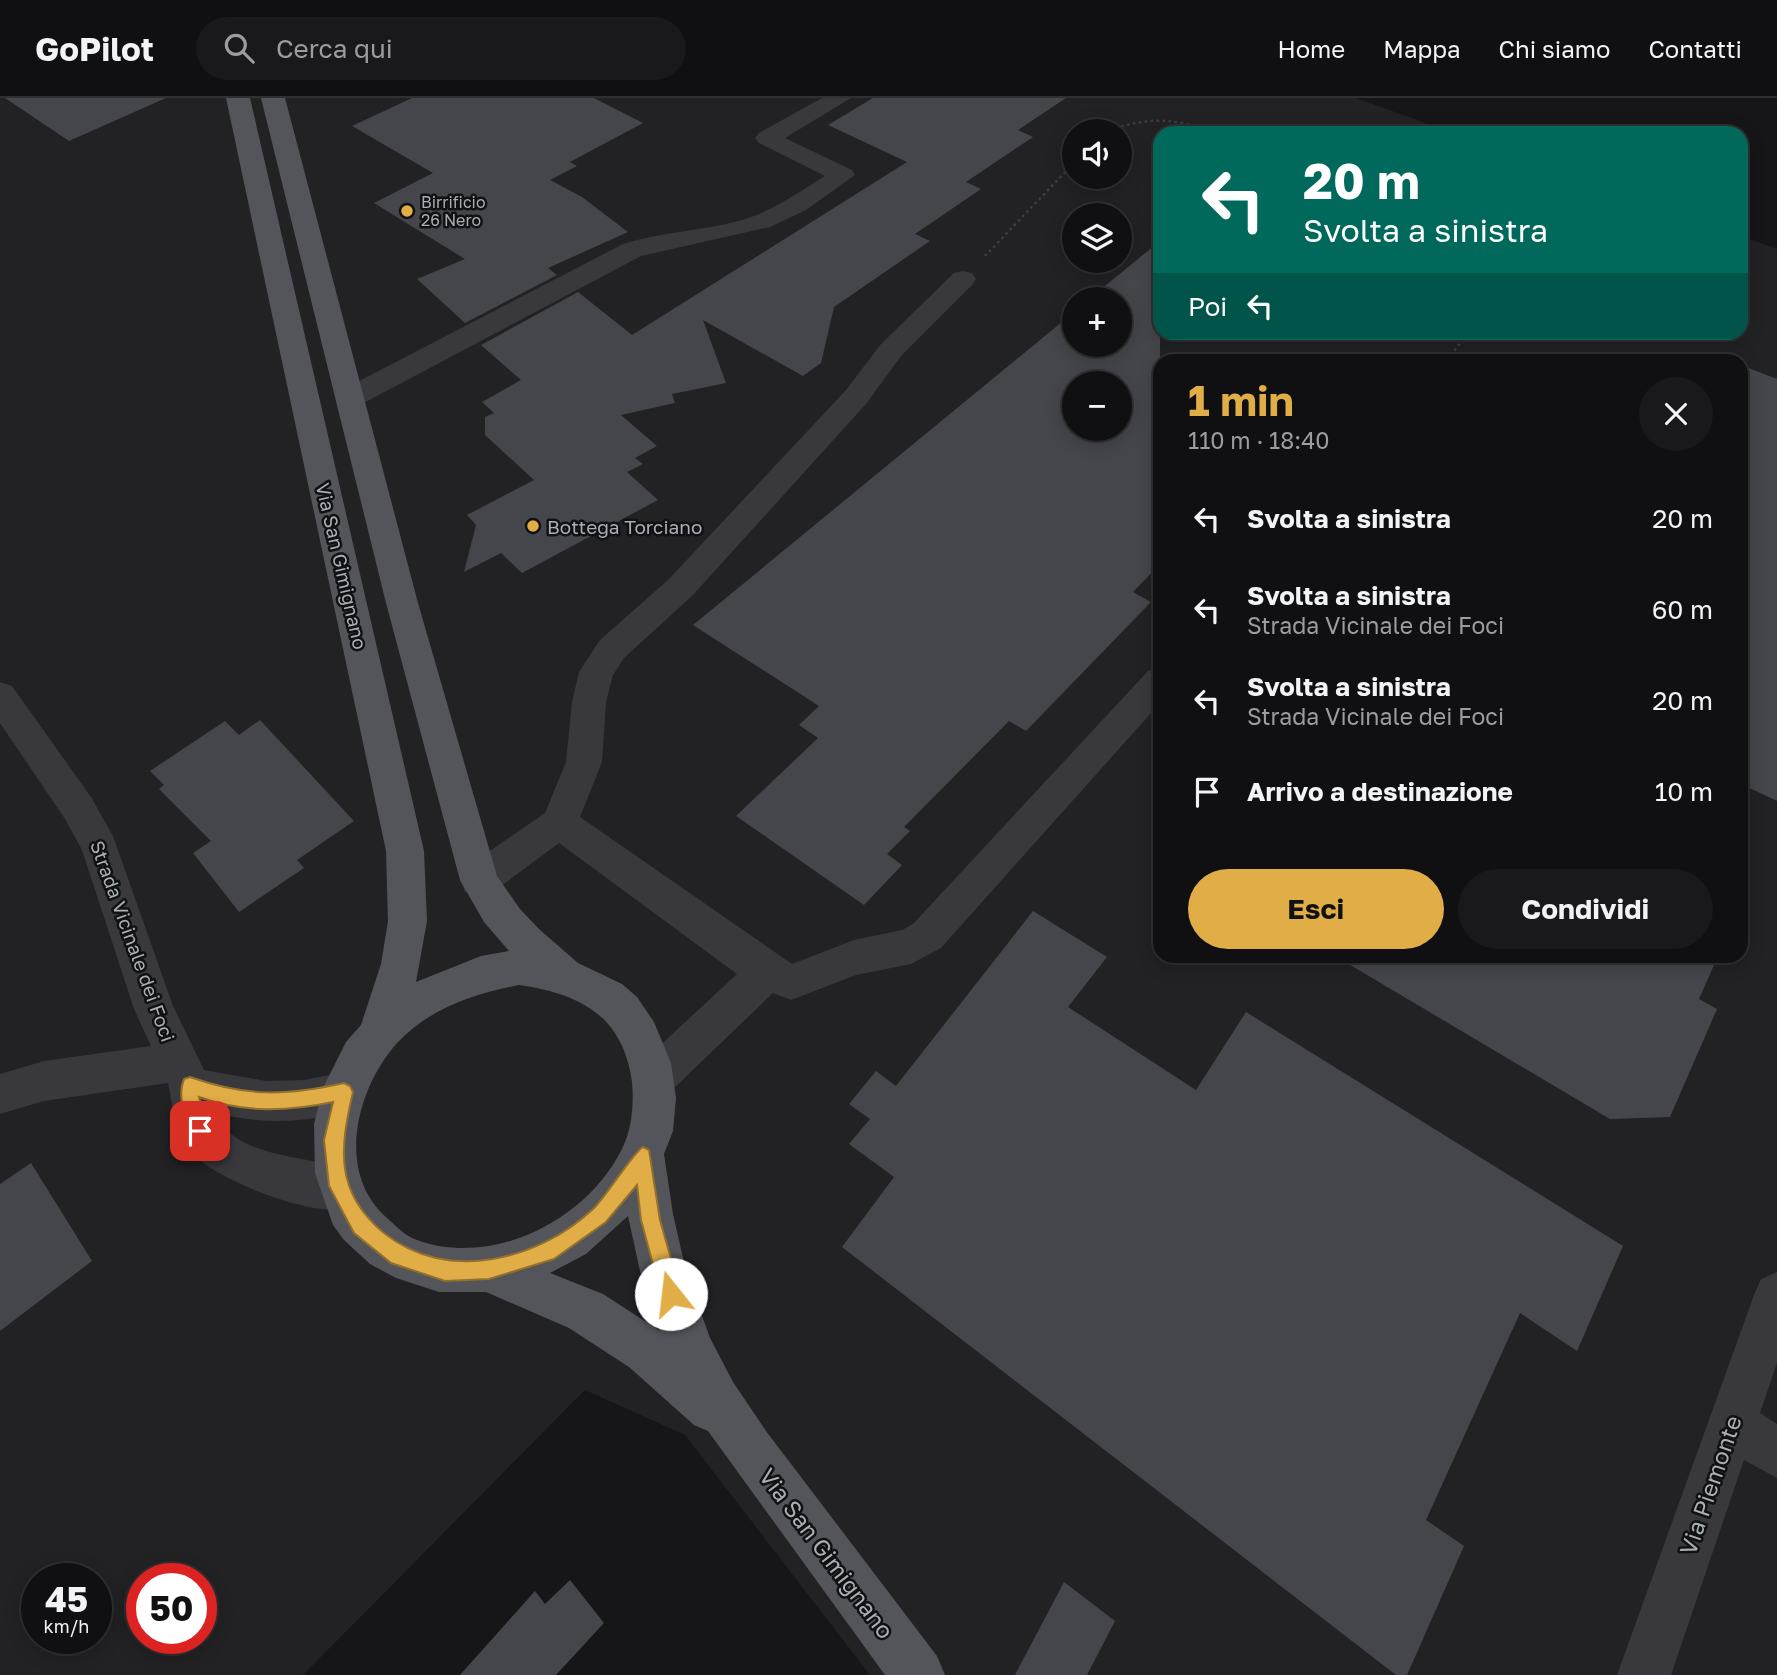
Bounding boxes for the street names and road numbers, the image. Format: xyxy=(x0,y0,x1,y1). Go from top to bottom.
street label: Via San Gimignano xyxy=(312,480,372,652)
street label: Strada Vicinale dei Foci xyxy=(86,837,180,1045)
street label: Via Piemonte xyxy=(1673,1412,1747,1558)
street label: Via San Gimignano xyxy=(754,1462,900,1644)

